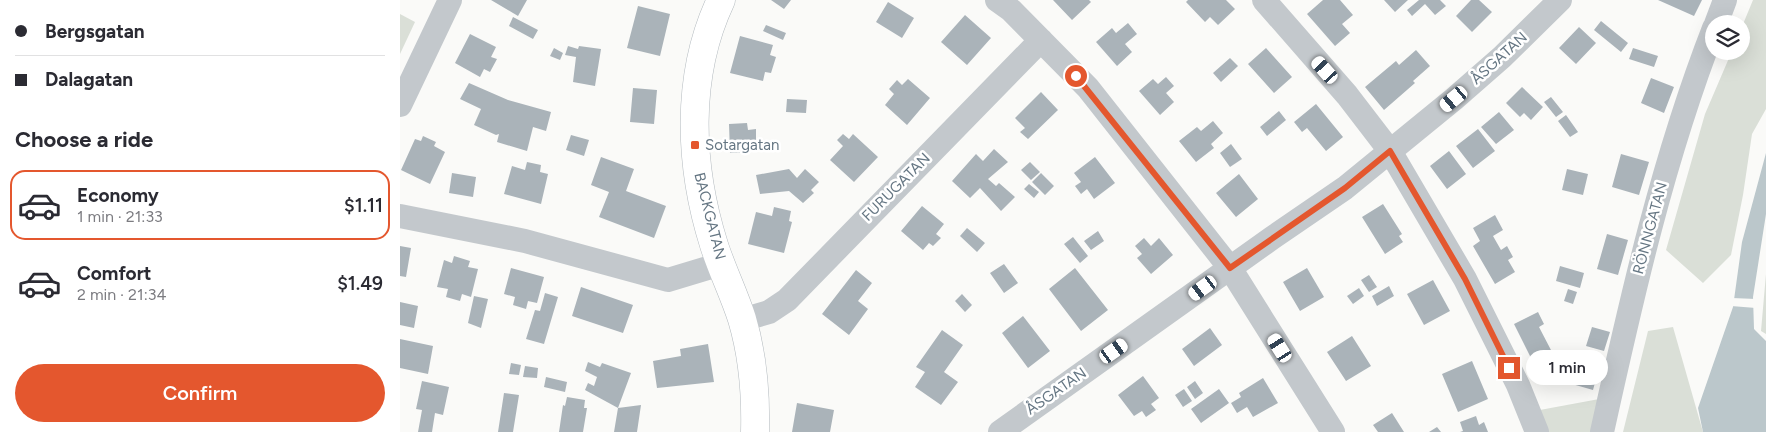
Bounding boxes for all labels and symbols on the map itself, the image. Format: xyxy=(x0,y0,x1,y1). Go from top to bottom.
street label: ÅSGATAN xyxy=(1467,28,1531,88)
car xyxy=(1309,54,1340,86)
route start xyxy=(1065,65,1087,87)
car xyxy=(1437,84,1470,114)
place label: Sotargatan xyxy=(705,136,779,154)
marker: Sotargatan xyxy=(689,139,701,151)
street label: FURUGATAN xyxy=(858,149,934,225)
street label: BACKGATAN xyxy=(690,171,730,261)
street label: RÖNNGATAN xyxy=(1629,180,1671,276)
car xyxy=(1186,273,1219,303)
car xyxy=(1265,331,1294,365)
car xyxy=(1097,336,1130,366)
callout: 1 min xyxy=(1526,350,1609,386)
route end xyxy=(1498,357,1520,379)
street label: ÅSGATAN xyxy=(1022,364,1090,418)

